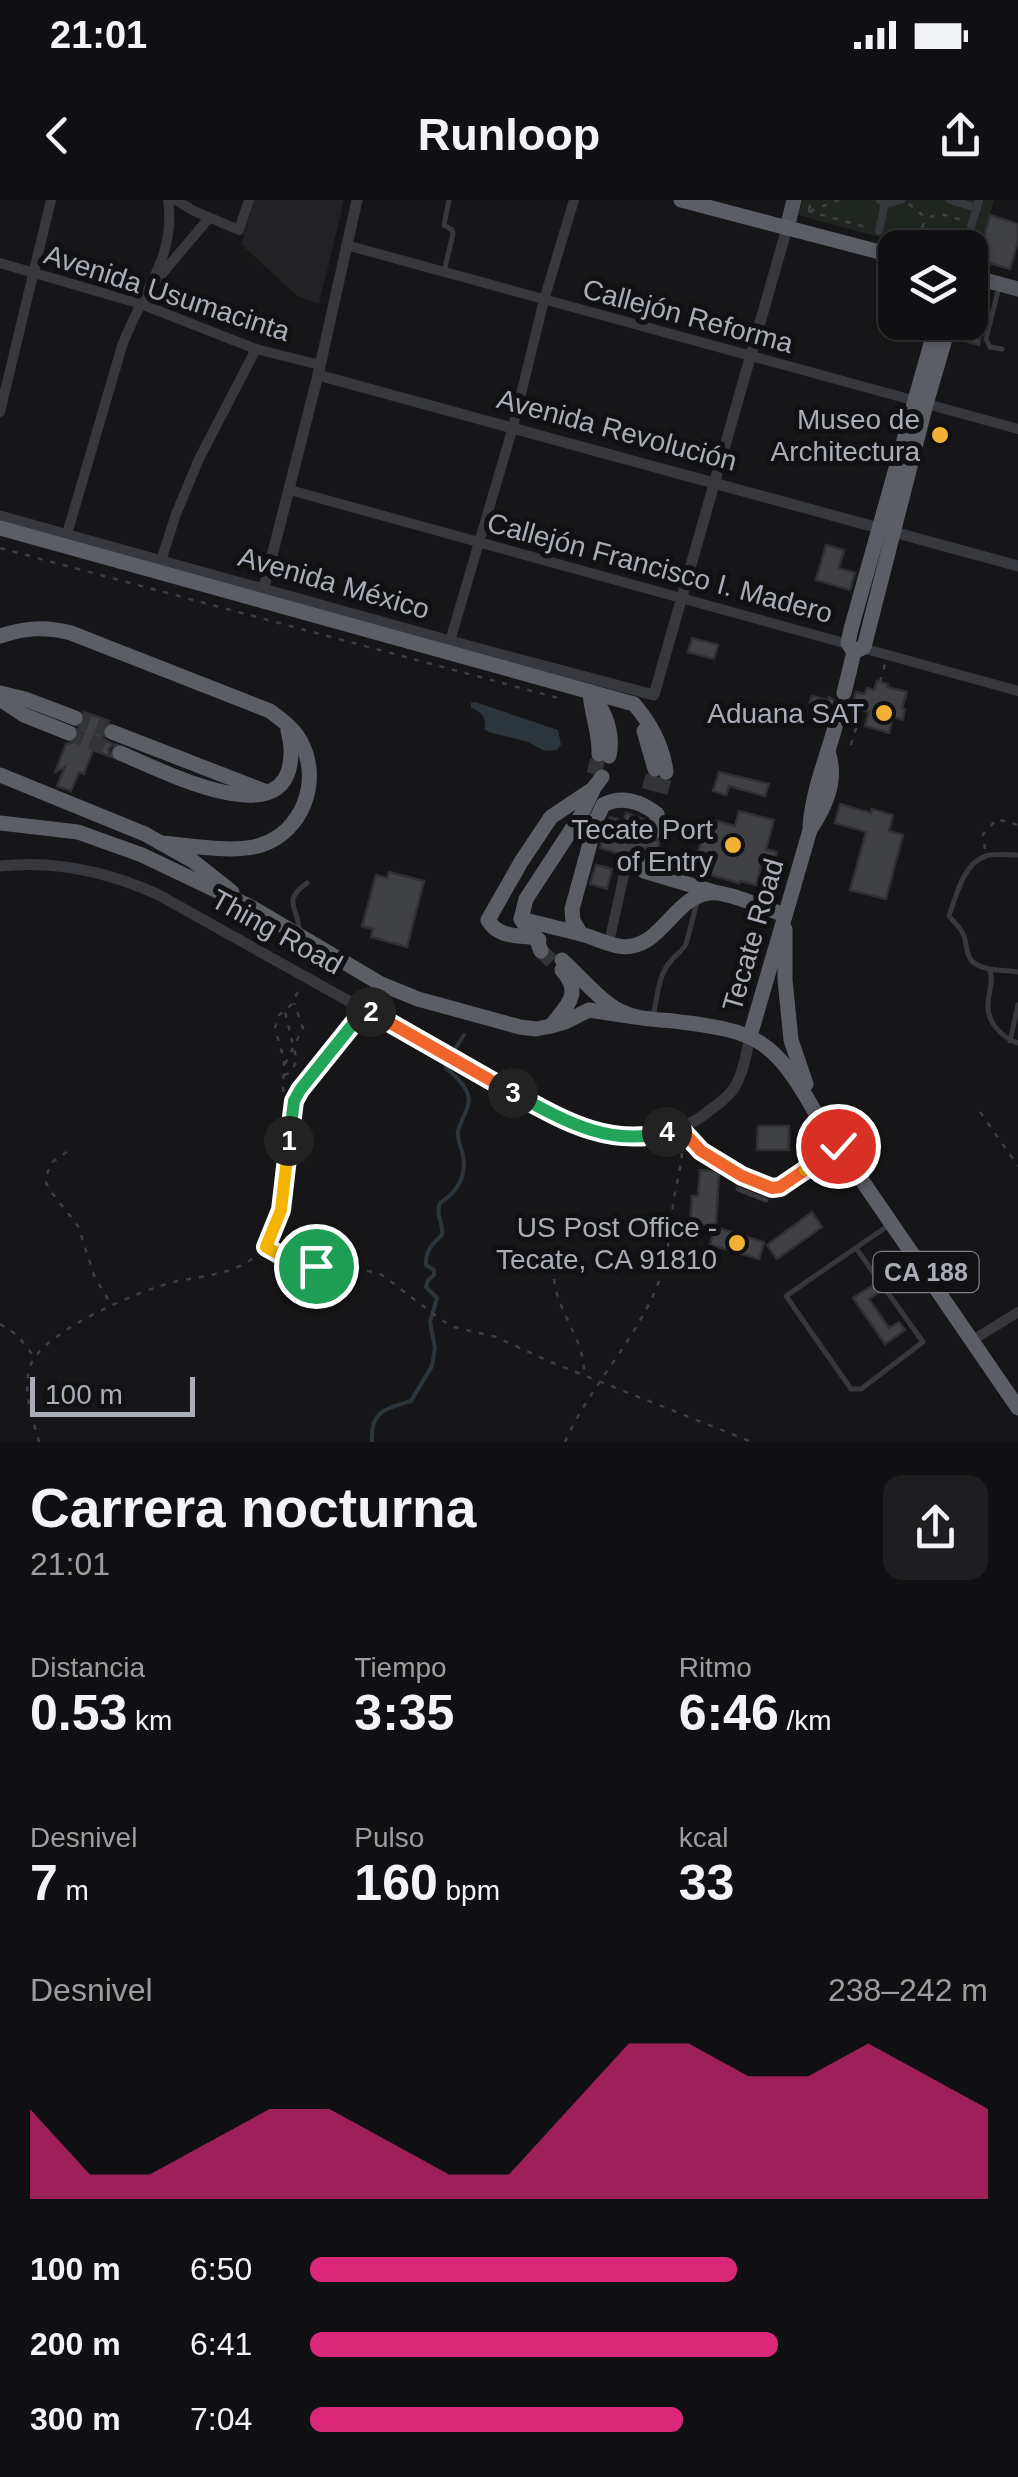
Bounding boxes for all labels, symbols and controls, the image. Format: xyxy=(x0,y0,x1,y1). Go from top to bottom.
text: 21:01 xyxy=(50,14,147,56)
icon: back xyxy=(30,108,85,163)
icon: share xyxy=(933,108,988,163)
text: Runloop xyxy=(418,109,600,160)
map controls xyxy=(878,230,988,340)
button: layers xyxy=(878,230,988,340)
street label: Avenida Usumacinta xyxy=(40,239,294,347)
street label: Callejón Reforma xyxy=(580,273,797,359)
street label: Avenida Revolución xyxy=(494,383,740,477)
place label: Museo de Architectura xyxy=(771,404,920,467)
marker: Museo de Architectura xyxy=(929,424,951,446)
street label: Callejón Francisco I. Madero xyxy=(484,507,836,629)
street label: Avenida México xyxy=(235,541,433,625)
place label: Aduana SAT xyxy=(707,698,864,729)
marker: Aduana SAT xyxy=(873,702,895,724)
place label: Tecate Port of Entry xyxy=(571,814,713,877)
marker: Tecate Port of Entry xyxy=(722,834,744,856)
street label: Tecate Road xyxy=(716,855,790,1015)
street label: Thing Road xyxy=(206,883,348,981)
pin: 2 xyxy=(346,987,396,1037)
text: 2 xyxy=(363,996,379,1027)
pin: 3 xyxy=(488,1068,538,1118)
text: 3 xyxy=(505,1077,521,1108)
pin xyxy=(796,1104,881,1189)
pin: 4 xyxy=(642,1107,692,1157)
pin: 1 xyxy=(264,1116,314,1166)
text: 4 xyxy=(659,1116,675,1147)
icon: check xyxy=(811,1119,866,1174)
text: 1 xyxy=(281,1125,297,1156)
place label: US Post Office - Tecate, CA 91810 xyxy=(496,1212,717,1275)
pin xyxy=(274,1224,359,1309)
marker: US Post Office - Tecate, CA 91810 xyxy=(726,1232,748,1254)
icon: arrive xyxy=(289,1239,344,1294)
road number: CA 188 xyxy=(874,1252,978,1292)
scale bar xyxy=(30,1372,195,1416)
text: 100 m xyxy=(45,1379,123,1410)
button: share xyxy=(883,1475,988,1580)
text: Carrera nocturna xyxy=(30,1477,476,1539)
text: 21:01 xyxy=(30,1546,110,1582)
text: Distancia xyxy=(30,1652,145,1683)
text: Tiempo xyxy=(354,1652,447,1683)
text: Ritmo xyxy=(679,1652,752,1683)
text: 0.53 xyxy=(30,1685,127,1741)
text: 3:35 xyxy=(354,1685,454,1741)
text: 6:46 xyxy=(679,1685,779,1741)
text: km xyxy=(127,1705,172,1736)
text: /km xyxy=(779,1705,832,1736)
text: Desnivel xyxy=(30,1822,137,1853)
text: Pulso xyxy=(354,1822,424,1853)
text: kcal xyxy=(679,1822,728,1853)
text: 7 xyxy=(30,1855,58,1911)
text: 160 xyxy=(354,1855,438,1911)
text: 33 xyxy=(679,1855,734,1911)
text: m xyxy=(58,1875,89,1906)
text: bpm xyxy=(438,1875,500,1906)
text: Desnivel xyxy=(30,1972,153,2008)
text: 238–242 m xyxy=(828,1972,988,2008)
text: 100 m xyxy=(30,2251,121,2287)
text: 6:50 xyxy=(190,2251,252,2287)
text: 200 m xyxy=(30,2326,121,2362)
text: 6:41 xyxy=(190,2326,252,2362)
text: 300 m xyxy=(30,2401,121,2437)
text: 7:04 xyxy=(190,2401,252,2437)

